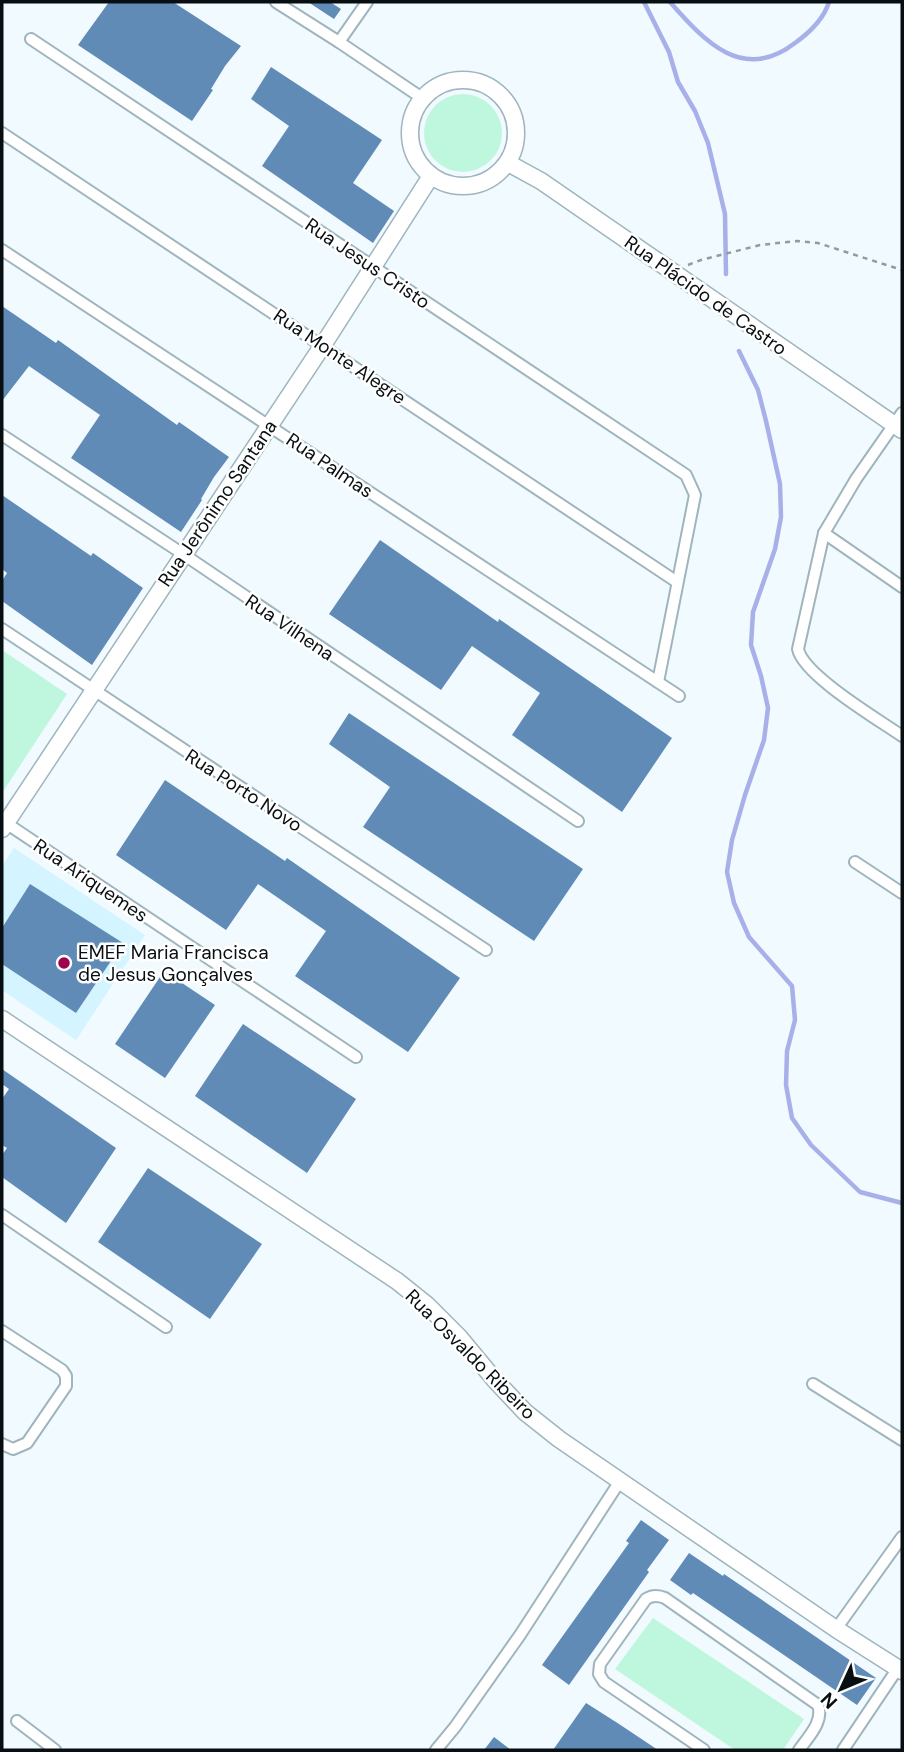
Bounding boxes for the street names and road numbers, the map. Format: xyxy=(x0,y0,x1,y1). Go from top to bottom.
street label: Rua Jesus Cristo xyxy=(300,212,435,315)
street label: Rua Plácido de Castro xyxy=(619,230,792,361)
street label: Rua Monte Alegre xyxy=(269,303,411,410)
street label: Rua Jerônimo Santana xyxy=(152,415,283,591)
street label: Rua Palmas xyxy=(281,427,378,504)
street label: Rua Vilhena xyxy=(240,589,339,666)
street label: Rua Porto Novo xyxy=(180,743,307,838)
street label: Rua Ariquemes xyxy=(29,833,153,928)
street label: Rua Osvaldo Ribeiro xyxy=(400,1284,541,1425)

